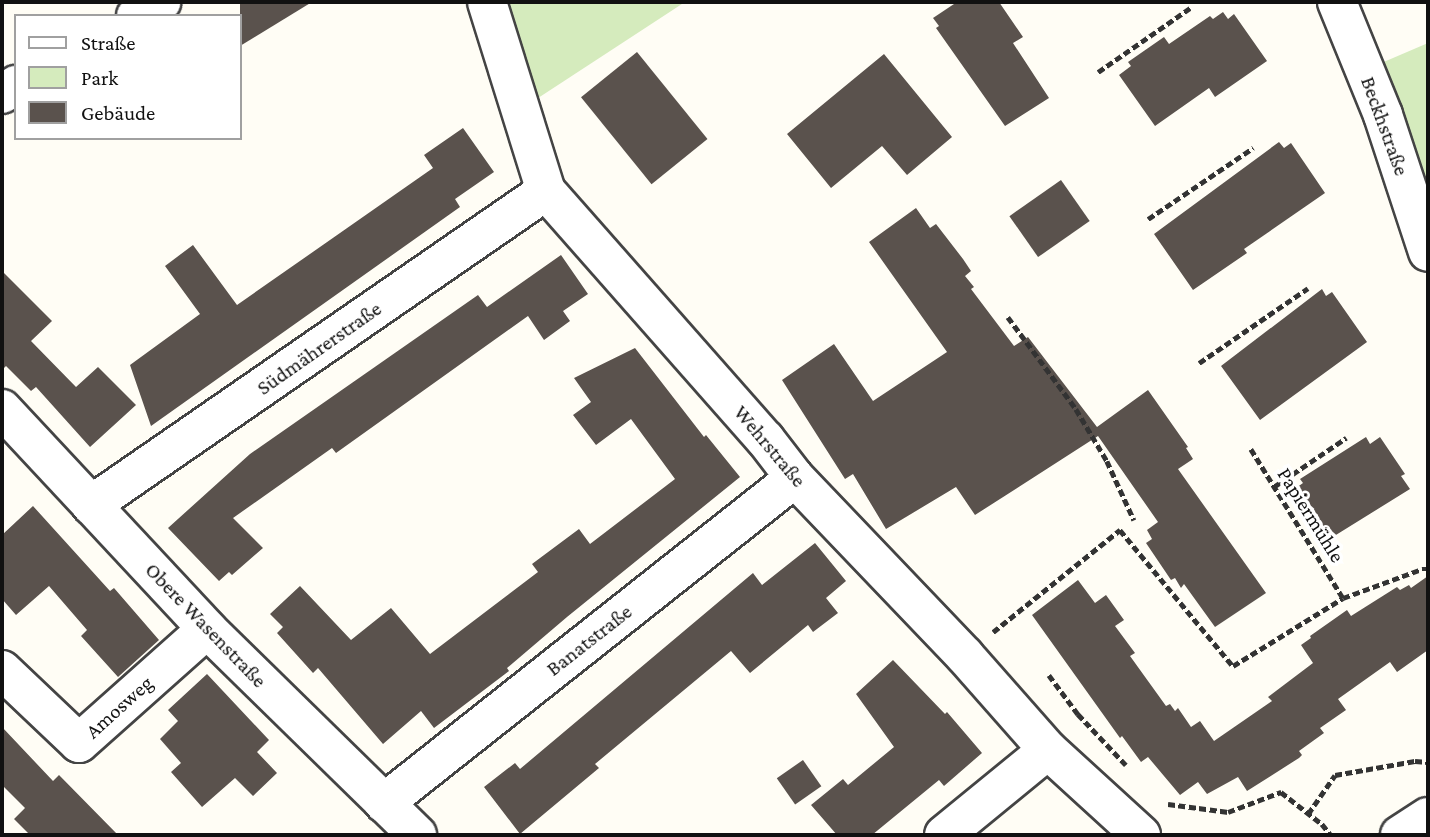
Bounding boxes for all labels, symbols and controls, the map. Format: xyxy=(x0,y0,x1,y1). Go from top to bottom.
legend xyxy=(14,14,242,140)
text: Straße xyxy=(81,31,135,55)
text: Park xyxy=(81,66,118,90)
street label: Beckhstraße xyxy=(1355,73,1415,179)
text: Gebäude xyxy=(81,101,155,125)
street label: Südmährerstraße xyxy=(252,296,386,400)
street label: Wehrstraße xyxy=(728,400,812,492)
street label: Papiermühle xyxy=(1272,463,1350,567)
street label: Obere Wasenstraße xyxy=(140,557,272,693)
street label: Banatstraße xyxy=(541,599,637,681)
street label: Amosweg xyxy=(80,670,158,744)

